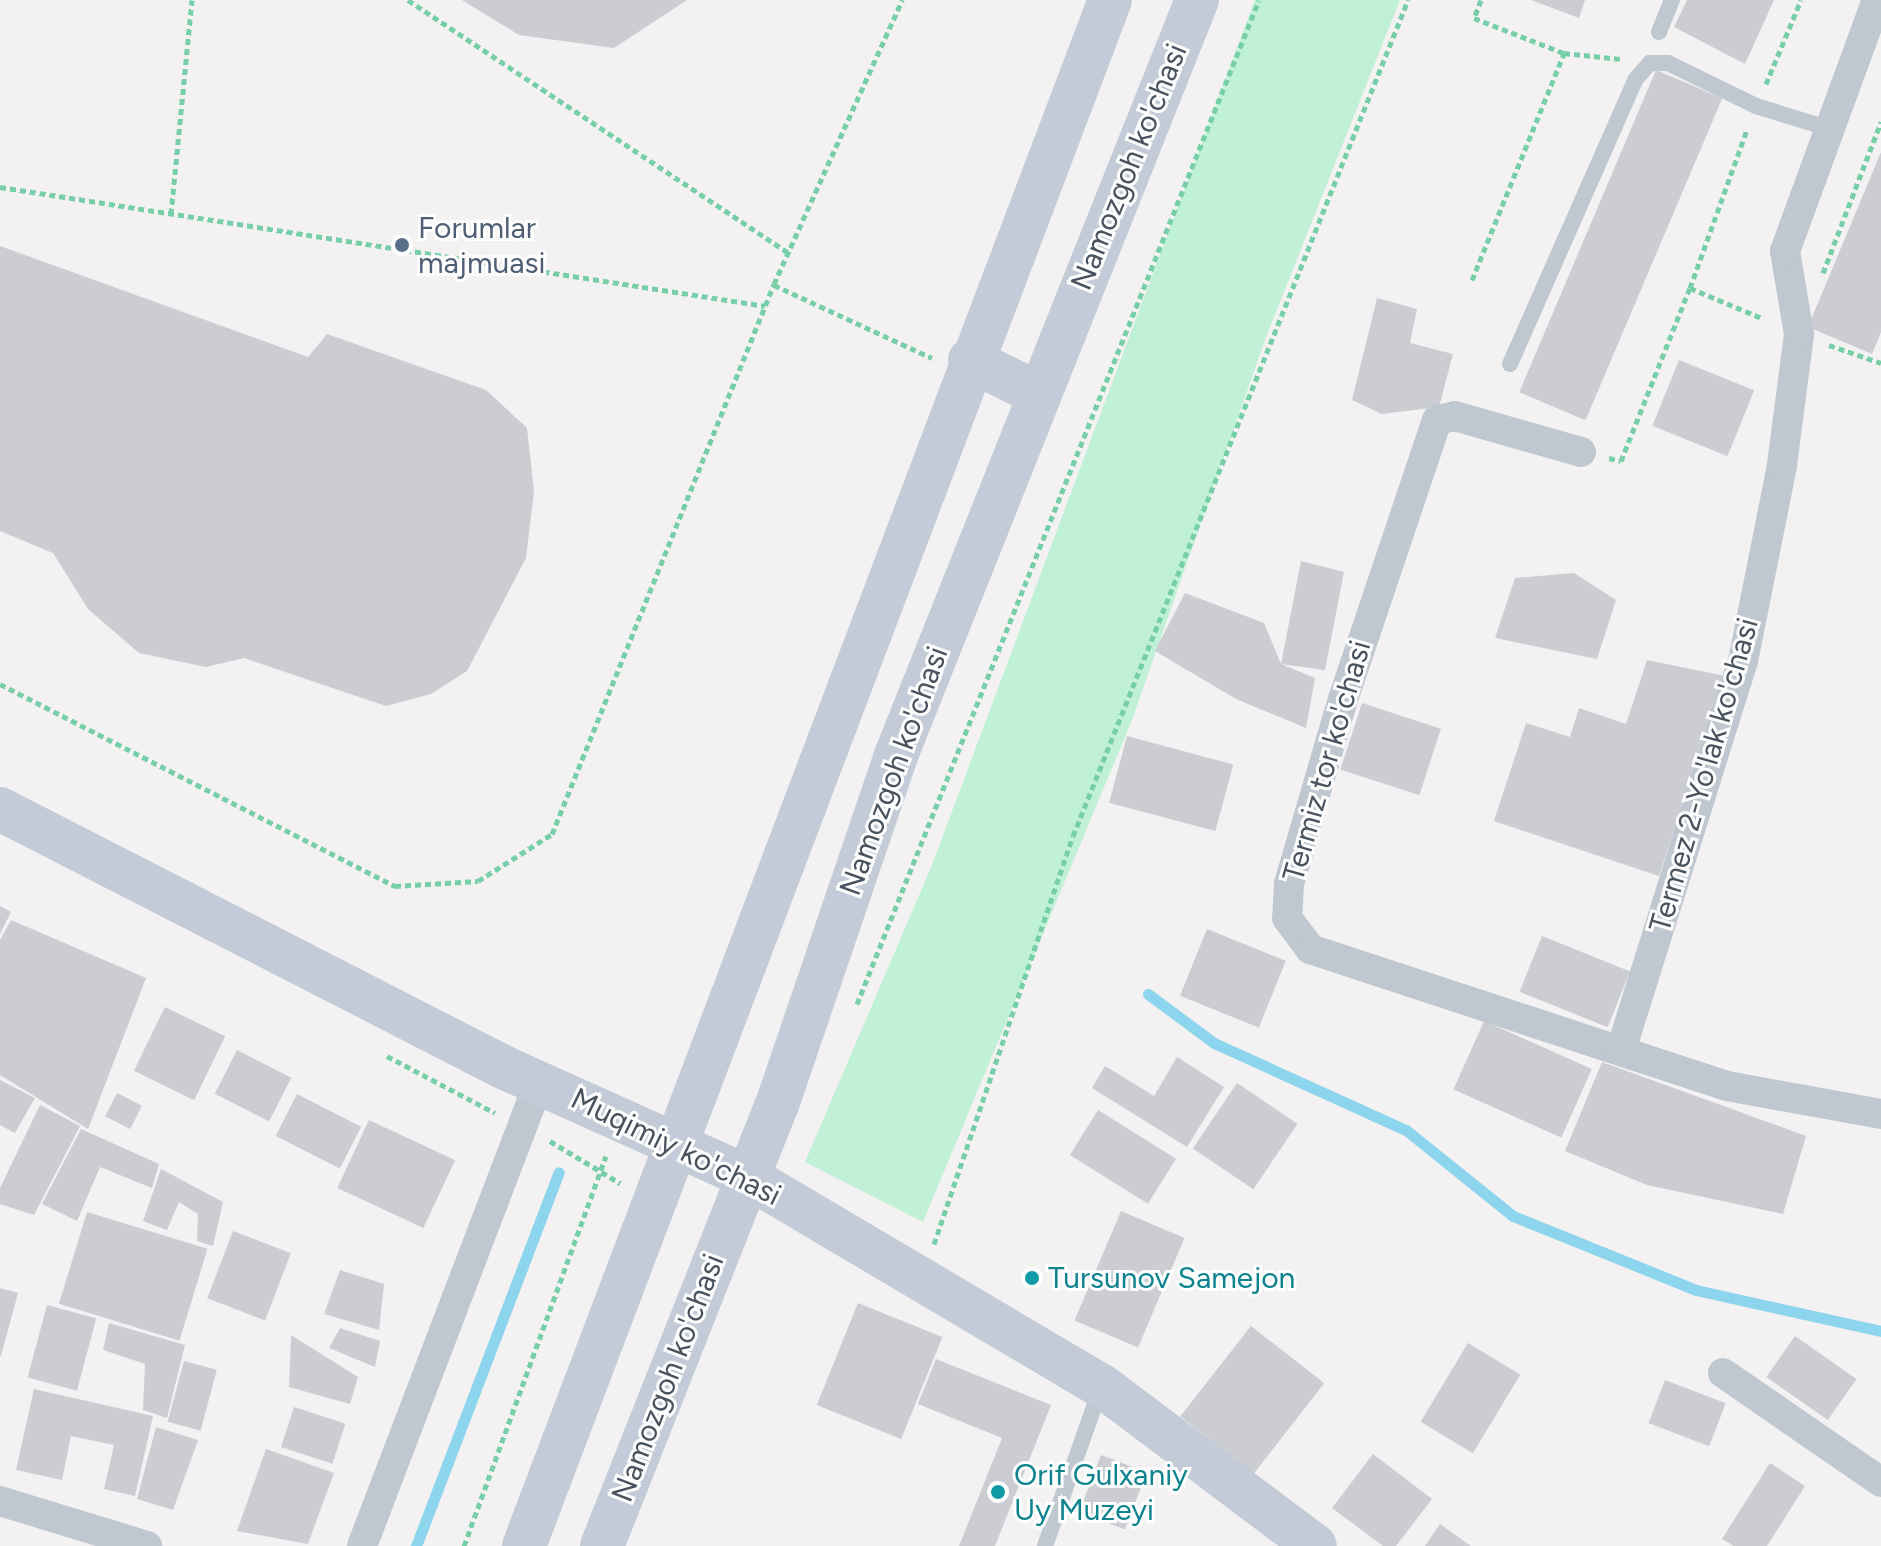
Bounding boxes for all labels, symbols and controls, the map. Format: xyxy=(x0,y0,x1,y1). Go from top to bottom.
street label: Namozgoh ko'chasi xyxy=(1063,39,1195,295)
place label: Forumlar majmuasi xyxy=(418,210,545,280)
marker: Forumlar majmuasi xyxy=(393,236,411,254)
street label: Termez 2-Yo'lak ko'chasi xyxy=(1642,614,1766,936)
street label: Termiz tor ko'chasi xyxy=(1275,636,1379,886)
street label: Namozgoh ko'chasi xyxy=(832,642,956,900)
street label: Muqimiy ko'chasi xyxy=(565,1081,787,1213)
street label: Namozgoh ko'chasi xyxy=(604,1249,732,1507)
place label: Tursunov Samejon xyxy=(1048,1260,1295,1296)
marker: Tursunov Samejon xyxy=(1023,1269,1041,1287)
place label: Orif Gulxaniy Uy Muzeyi xyxy=(1014,1457,1188,1528)
marker: Orif Gulxaniy Uy Muzeyi xyxy=(989,1483,1007,1501)

